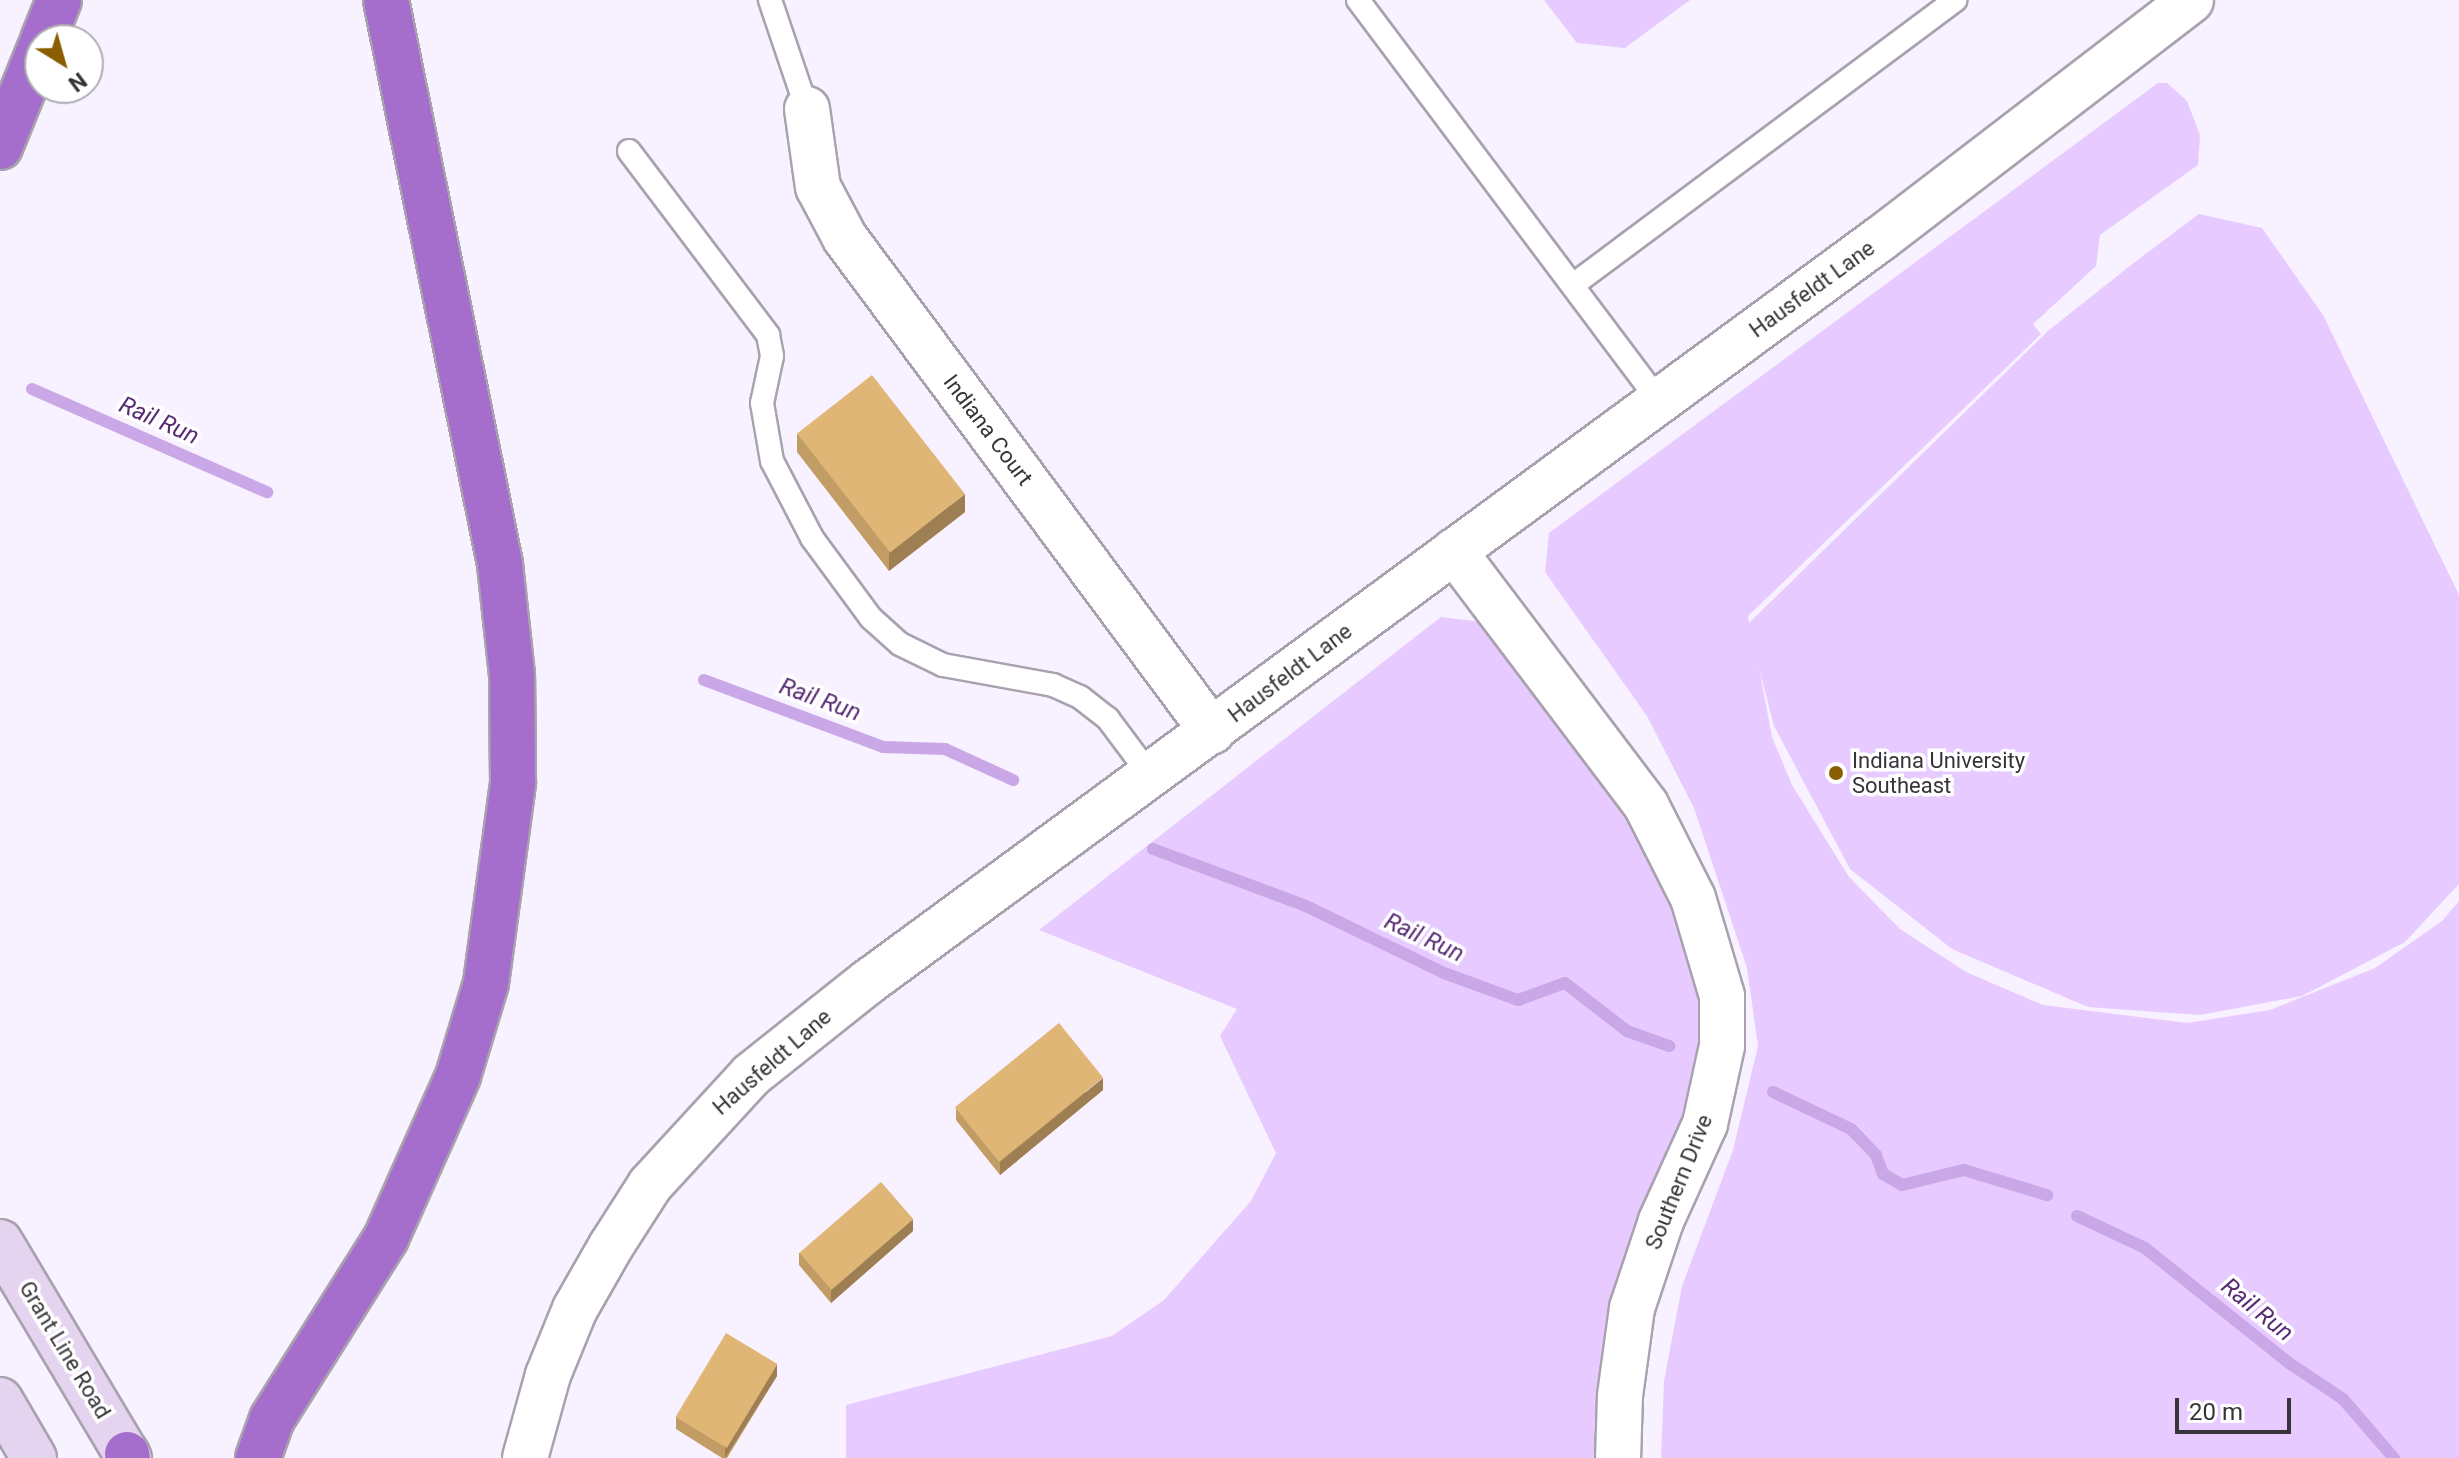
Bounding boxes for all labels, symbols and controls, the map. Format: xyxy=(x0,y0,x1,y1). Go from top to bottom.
north arrow xyxy=(24,24,104,104)
text: N xyxy=(64,67,91,97)
street label: Hausfeldt Lane xyxy=(1744,235,1880,343)
street label: Indiana Court xyxy=(938,370,1038,490)
water label: Rail Run xyxy=(115,391,203,451)
street label: Hausfeldt Lane xyxy=(1223,618,1357,728)
water label: Rail Run xyxy=(775,672,865,728)
place label: Indiana University Southeast xyxy=(1852,747,2025,798)
marker: Indiana University Southeast xyxy=(1827,764,1845,782)
water label: Rail Run xyxy=(1380,907,1468,969)
street label: Hausfeldt Lane xyxy=(707,1003,837,1121)
street label: Southern Drive xyxy=(1640,1111,1718,1253)
water label: Rail Run xyxy=(2215,1272,2299,1348)
street label: Grant Line Road xyxy=(14,1276,116,1424)
scale bar xyxy=(2179,1382,2295,1432)
text: 20 m xyxy=(2189,1398,2243,1426)

